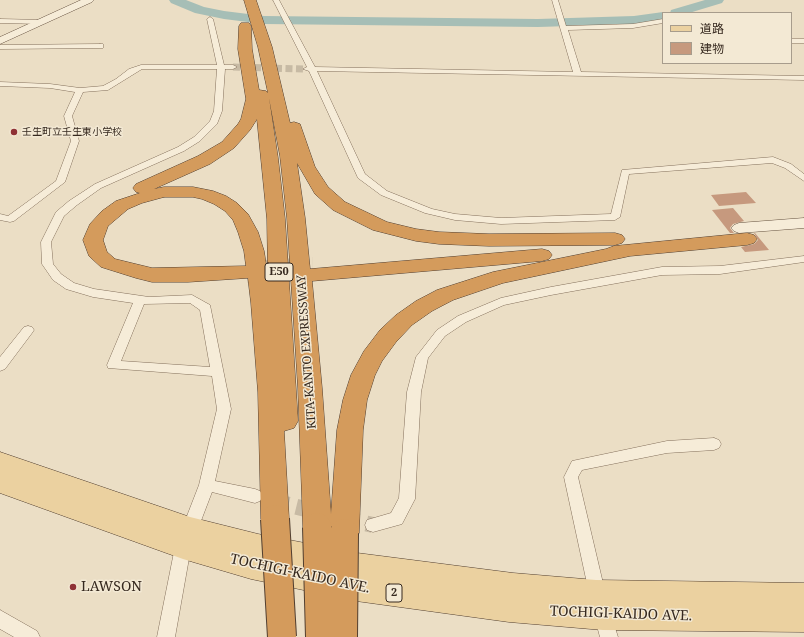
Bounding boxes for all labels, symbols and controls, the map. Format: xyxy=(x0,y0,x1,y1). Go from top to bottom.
legend xyxy=(662,12,792,64)
text: 道路 xyxy=(700,20,724,37)
text: 建物 xyxy=(700,40,724,57)
place label: 壬生町立壬生東小学校 xyxy=(22,126,122,138)
marker: 壬生町立壬生東小学校 xyxy=(9,127,19,137)
road number: E50 xyxy=(265,263,293,281)
street label: KITA-KANTO EXPRESSWAY xyxy=(294,274,320,430)
street label: TOCHIGI-KAIDO AVE. xyxy=(229,551,371,597)
place label: LAWSON xyxy=(81,579,142,595)
marker: LAWSON xyxy=(68,582,78,592)
road number: 2 xyxy=(386,584,402,602)
street label: TOCHIGI-KAIDO AVE. xyxy=(550,603,692,625)

